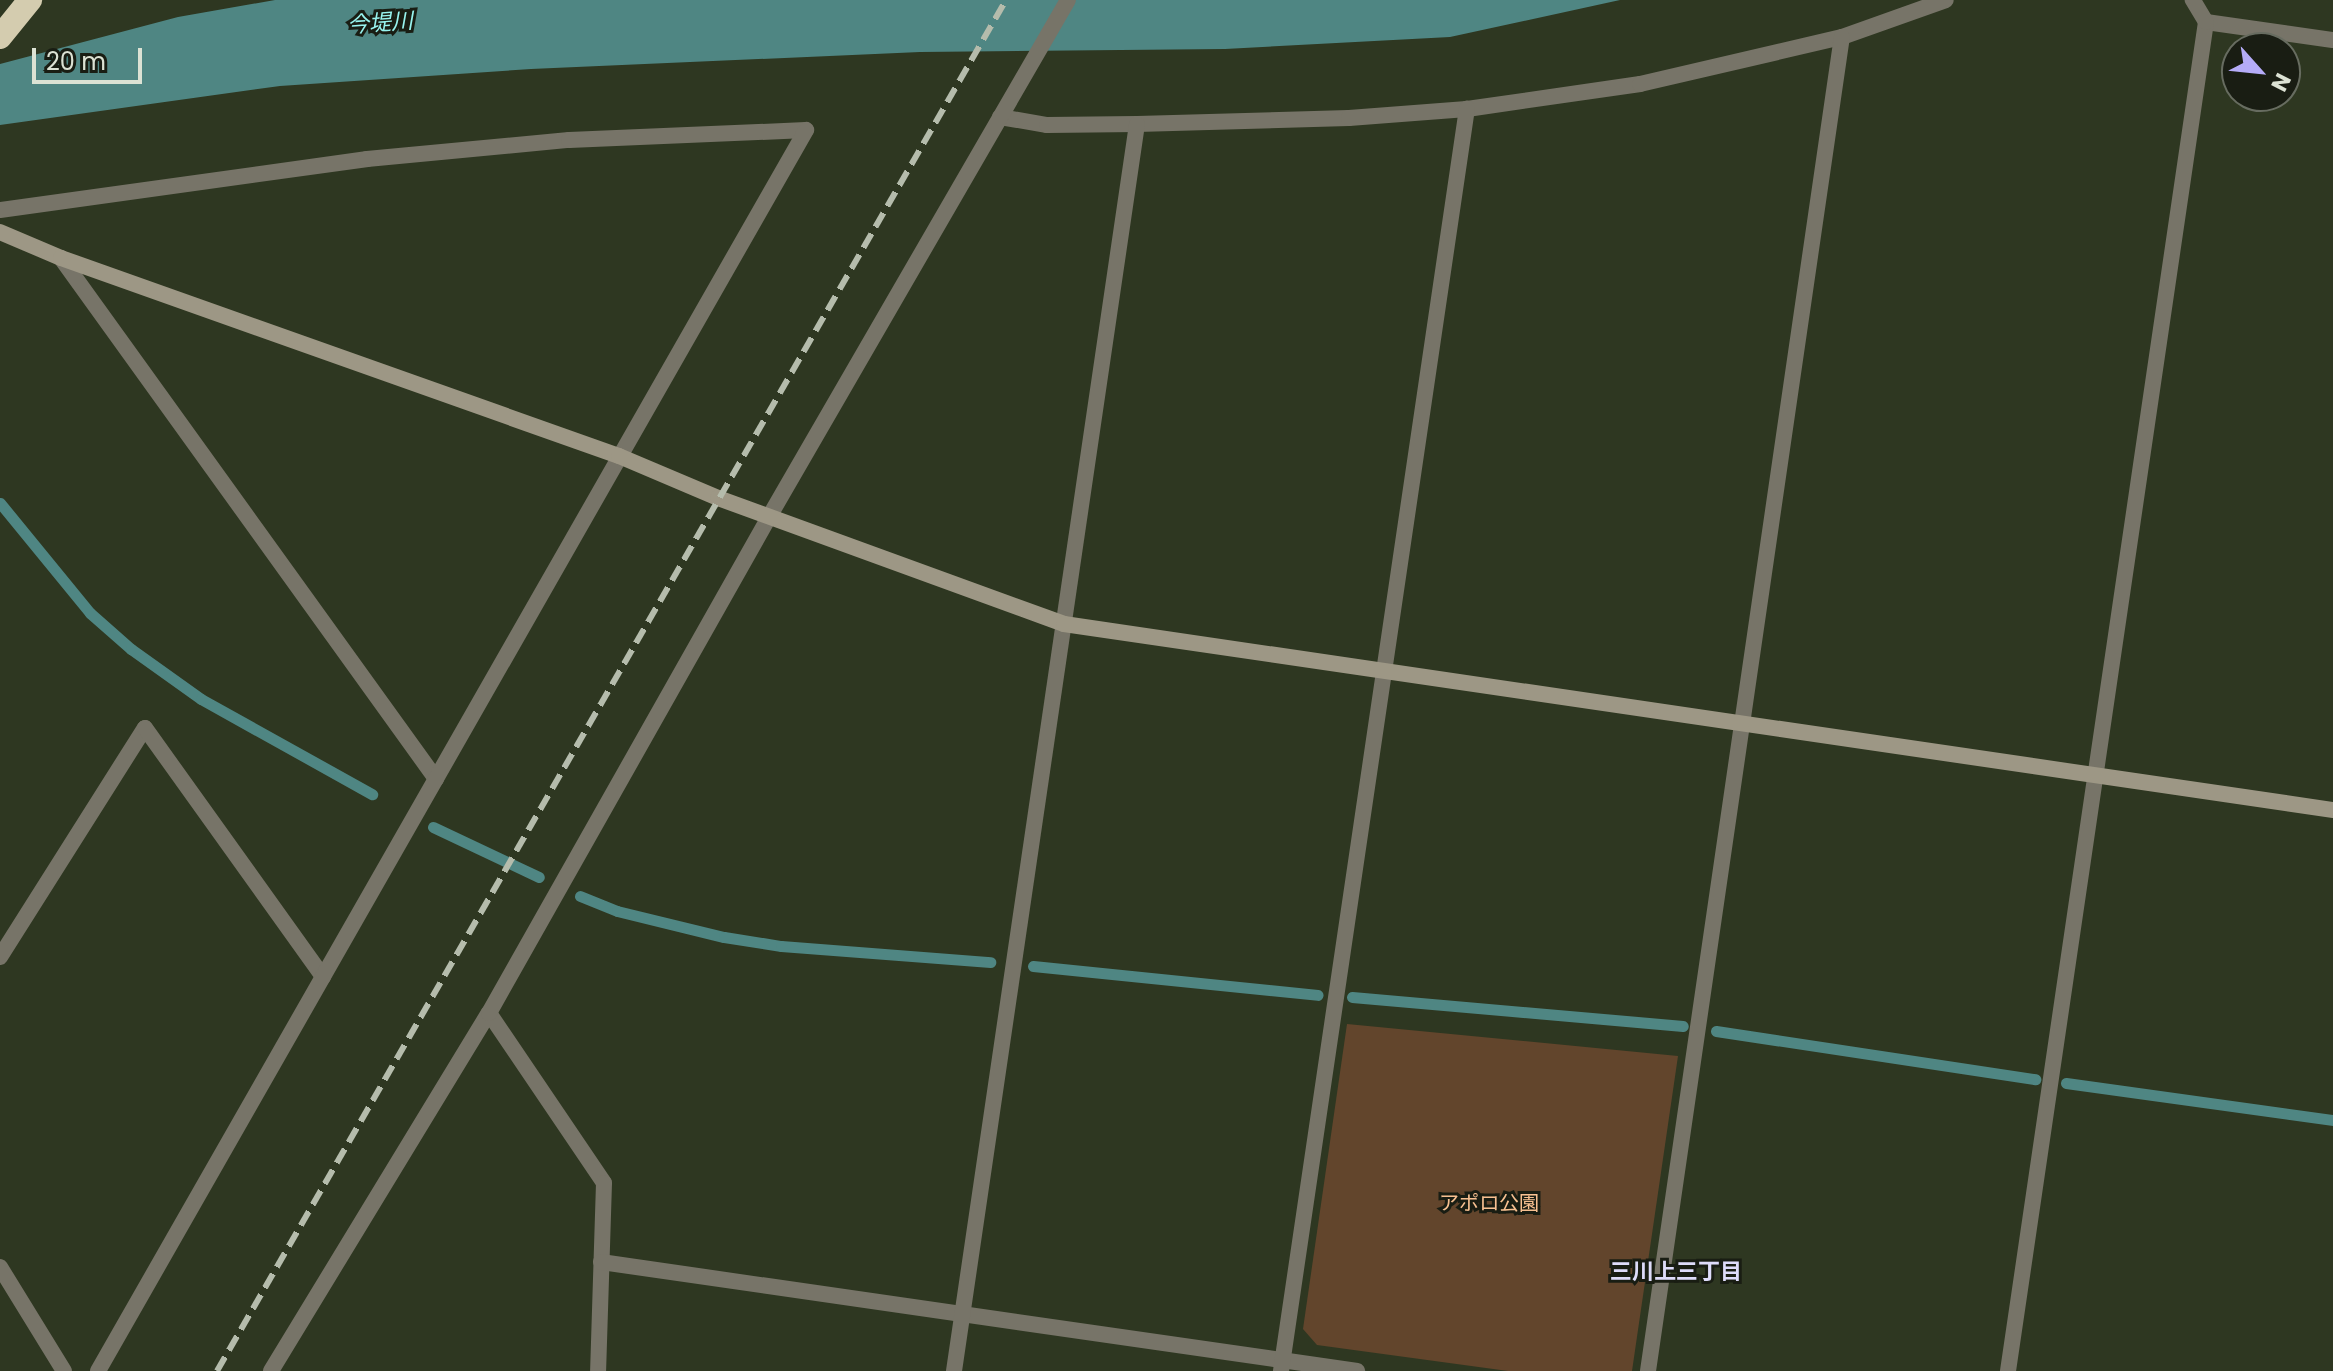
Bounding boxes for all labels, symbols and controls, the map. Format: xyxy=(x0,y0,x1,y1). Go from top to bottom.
water label: 今堤川 xyxy=(346,8,414,38)
scale bar xyxy=(36,32,146,82)
north arrow xyxy=(2221,32,2301,112)
text: 20 m xyxy=(46,45,106,78)
text: N xyxy=(2263,68,2299,97)
park label: アポロ公園 xyxy=(1439,1191,1539,1215)
district label: 三川上三丁目 xyxy=(1610,1259,1742,1285)

